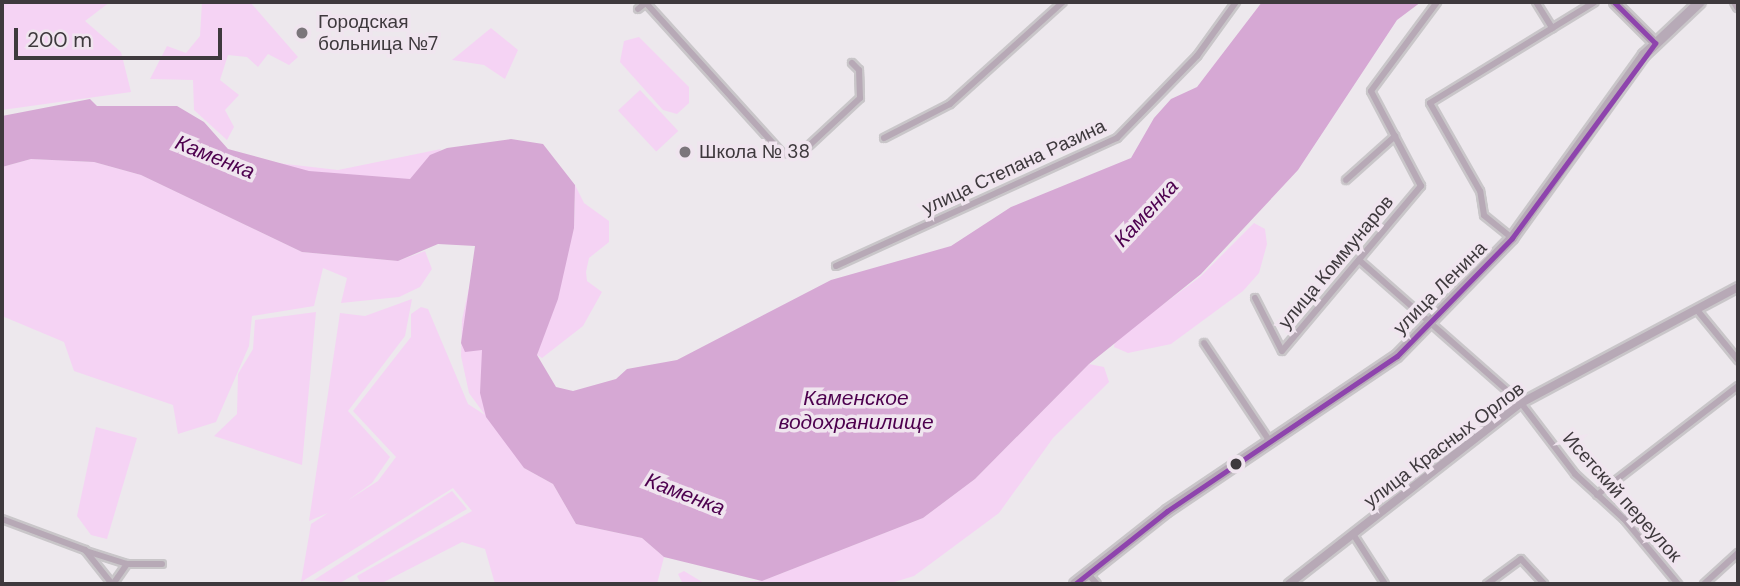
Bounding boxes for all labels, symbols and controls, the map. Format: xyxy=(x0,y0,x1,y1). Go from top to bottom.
place label: Городская больница №7 xyxy=(318,11,438,55)
scale bar xyxy=(18,14,226,58)
marker: Городская больница №7 xyxy=(292,23,312,43)
text: 200 m xyxy=(27,26,92,54)
street label: улица Степана Разина xyxy=(919,114,1109,220)
water label: Каменка xyxy=(172,130,258,184)
place label: Школа № 38 xyxy=(699,141,810,163)
marker: Школа № 38 xyxy=(677,144,693,160)
water label: Каменка xyxy=(1108,174,1184,252)
street label: улица Коммунаров xyxy=(1274,191,1398,333)
street label: улица Ленина xyxy=(1389,237,1491,339)
street label: улица Красных Орлов xyxy=(1360,377,1528,513)
water label: Каменское водохранилище xyxy=(778,385,934,435)
street label: Исетский переулок xyxy=(1558,427,1686,567)
unlabelled marker xyxy=(1229,457,1243,471)
water label: Каменка xyxy=(642,467,728,521)

